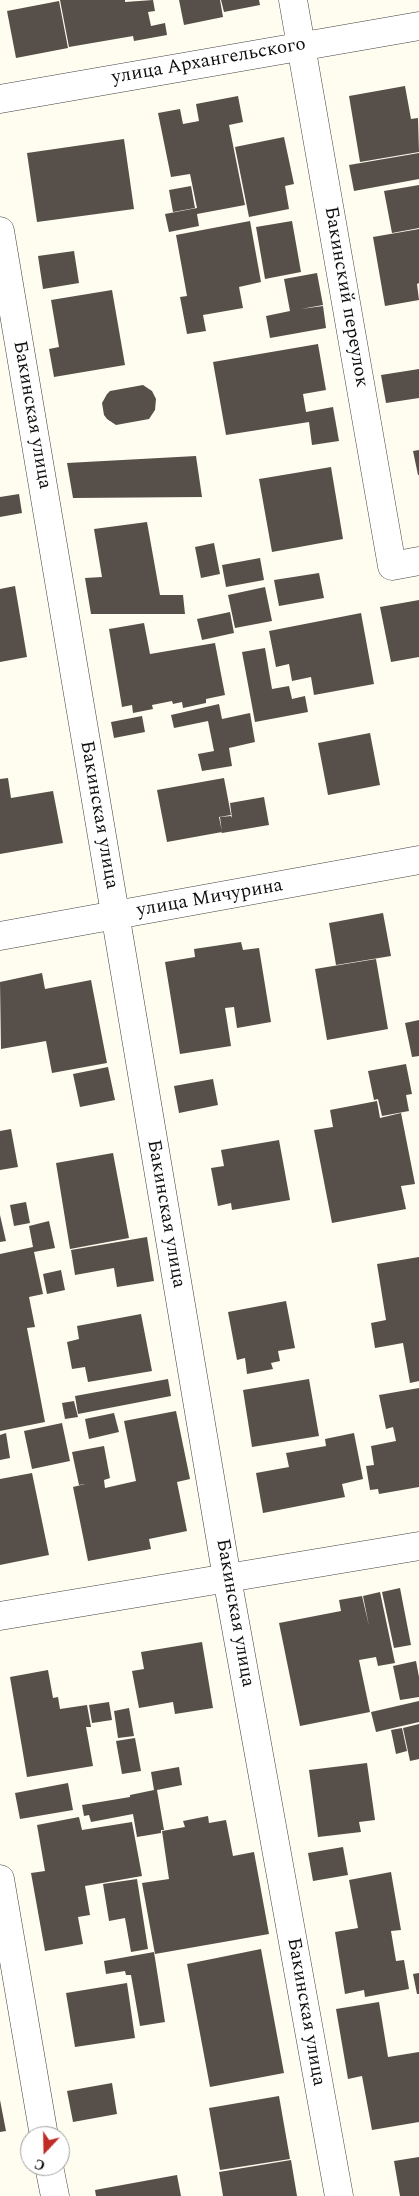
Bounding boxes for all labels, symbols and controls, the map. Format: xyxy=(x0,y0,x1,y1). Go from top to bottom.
street label: улица Архангельского xyxy=(110,34,308,90)
street label: Бакинский переулок xyxy=(318,205,372,389)
street label: Бакинская улица xyxy=(7,339,55,491)
street label: Бакинская улица xyxy=(74,739,122,891)
street label: улица Мичурина xyxy=(135,875,285,923)
street label: Бакинская улица xyxy=(141,1138,189,1290)
street label: Бакинская улица xyxy=(210,1537,258,1689)
street label: Бакинская улица xyxy=(281,1936,329,2088)
north arrow xyxy=(20,2126,70,2176)
text: С xyxy=(31,2153,48,2176)

